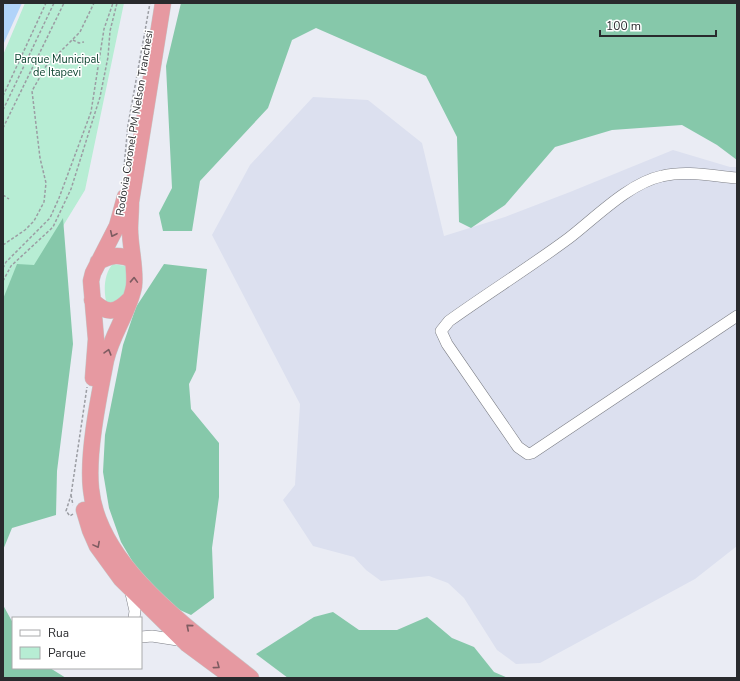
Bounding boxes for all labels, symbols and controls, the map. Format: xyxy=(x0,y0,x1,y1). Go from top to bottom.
scale bar xyxy=(600,12,716,38)
text: 100 m xyxy=(606,18,641,34)
street label: Rodovia Coronel PM Nelson Tranchesi xyxy=(112,29,157,217)
park label: Parque Municipal de Itapevi xyxy=(14,52,100,80)
one-way arrow xyxy=(110,230,118,237)
one-way arrow xyxy=(130,277,138,283)
one-way arrow xyxy=(104,349,112,355)
one-way arrow xyxy=(92,541,100,548)
legend xyxy=(12,617,142,669)
one-way arrow xyxy=(186,624,193,631)
text: Rua xyxy=(48,625,69,641)
text: Parque xyxy=(48,645,86,661)
one-way arrow xyxy=(213,661,220,669)

